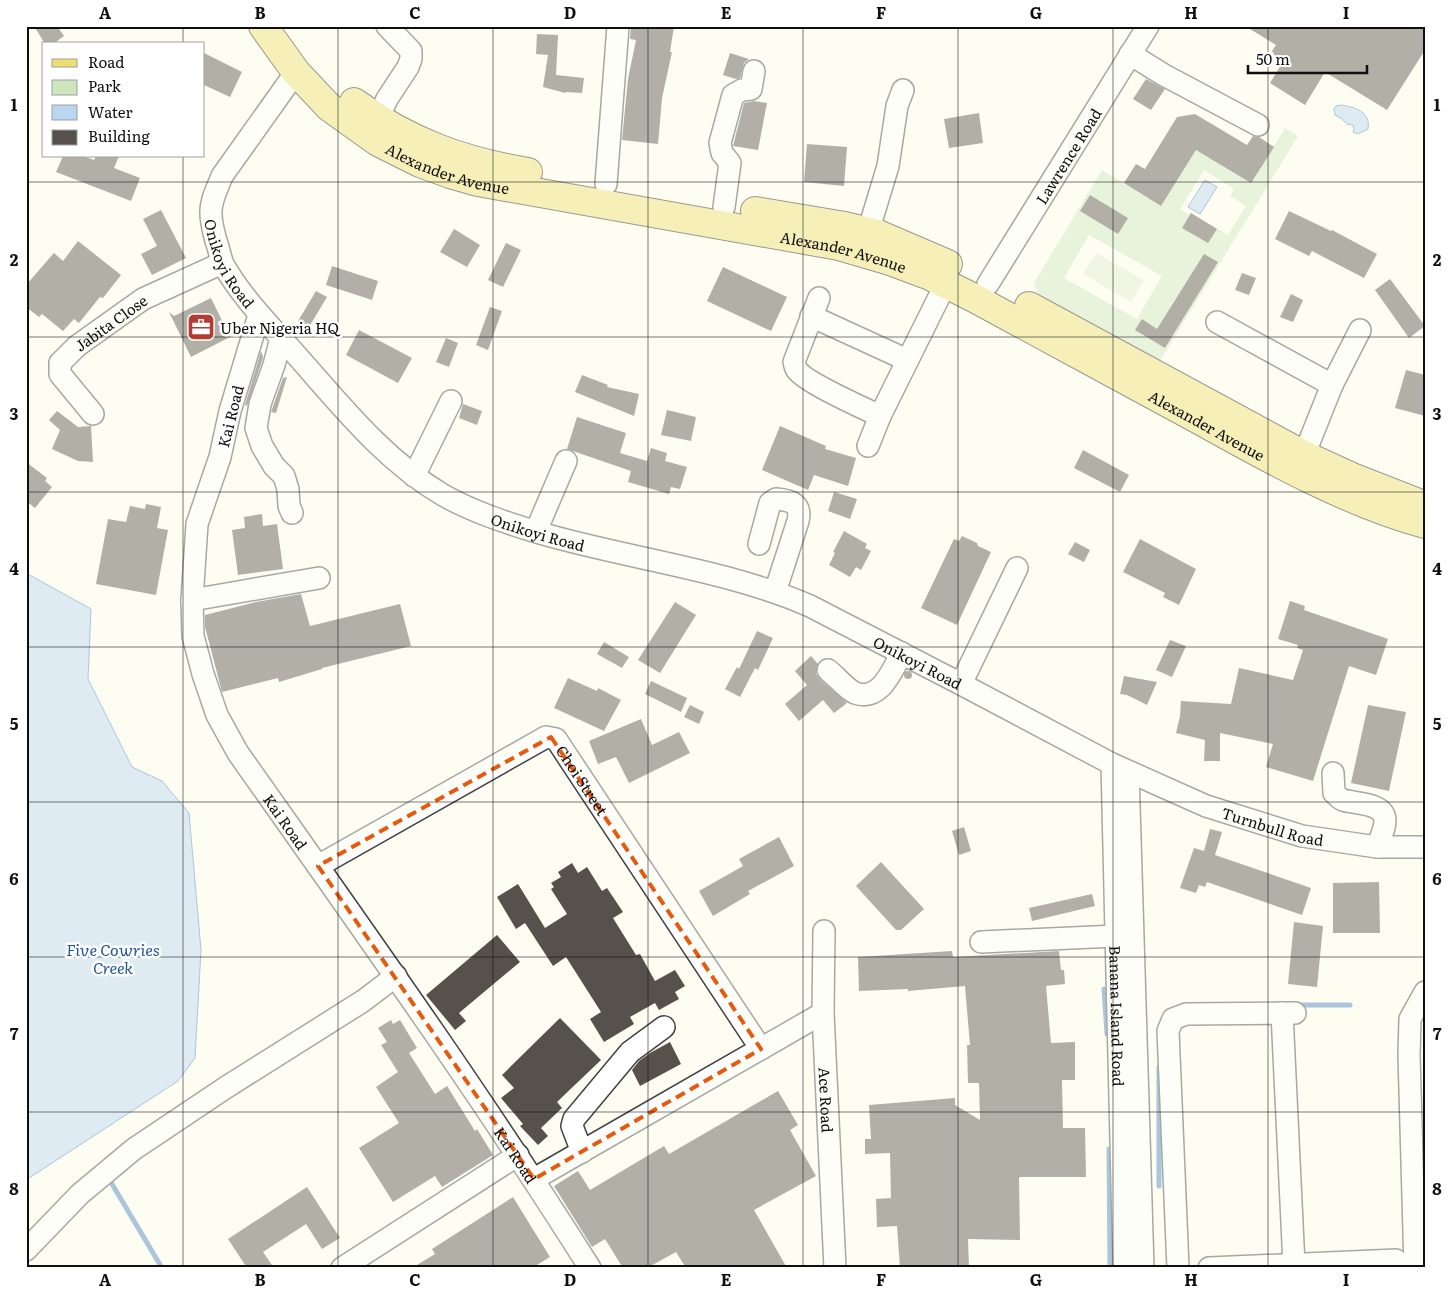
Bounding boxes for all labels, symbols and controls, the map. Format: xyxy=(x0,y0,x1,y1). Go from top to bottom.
text: A xyxy=(99,0,111,24)
text: B xyxy=(254,0,266,24)
text: C xyxy=(409,0,421,24)
text: D xyxy=(564,0,576,24)
text: E xyxy=(721,0,732,24)
text: F xyxy=(876,0,886,24)
text: G xyxy=(1030,0,1042,24)
text: H xyxy=(1184,0,1198,24)
text: I xyxy=(1343,0,1349,24)
legend xyxy=(42,42,205,158)
scale bar xyxy=(1248,42,1367,74)
text: 50 m xyxy=(1256,47,1290,70)
text: Road xyxy=(88,50,124,73)
text: Park xyxy=(88,74,122,97)
text: 1 xyxy=(11,92,18,116)
text: 1 xyxy=(1434,92,1441,116)
text: Water xyxy=(88,100,133,123)
street label: Lawrence Road xyxy=(1029,103,1106,208)
text: Building xyxy=(88,124,150,147)
street label: Alexander Avenue xyxy=(382,136,512,199)
street label: Onikoyi Road xyxy=(200,217,261,312)
street label: Alexander Avenue xyxy=(779,224,910,278)
text: 2 xyxy=(10,247,19,271)
text: 2 xyxy=(1433,247,1442,271)
street label: Jabita Close xyxy=(69,288,152,356)
office icon: Uber Nigeria HQ xyxy=(186,312,216,342)
place label: Uber Nigeria HQ xyxy=(220,316,342,339)
street label: Kai Road xyxy=(211,382,249,450)
street label: Alexander Avenue xyxy=(1145,383,1270,466)
text: 3 xyxy=(10,401,19,425)
text: 3 xyxy=(1433,401,1442,425)
street label: Onikoyi Road xyxy=(488,506,587,556)
text: 4 xyxy=(9,556,19,580)
text: 4 xyxy=(1432,556,1442,580)
street label: Onikoyi Road xyxy=(870,629,966,694)
text: 5 xyxy=(10,711,19,735)
text: 5 xyxy=(1433,711,1442,735)
street label: Choi Street xyxy=(551,740,615,819)
street label: Kai Road xyxy=(258,789,314,854)
street label: Turnbull Road xyxy=(1219,800,1325,851)
text: 6 xyxy=(9,866,19,890)
text: 6 xyxy=(1432,866,1442,890)
water label: Five Cowries Creek xyxy=(66,937,160,979)
street label: Banana Island Road xyxy=(1105,945,1131,1087)
text: 7 xyxy=(10,1021,19,1045)
text: 7 xyxy=(1433,1021,1442,1045)
street label: Ace Road xyxy=(814,1067,840,1133)
street label: Kai Road xyxy=(489,1122,544,1187)
text: 8 xyxy=(9,1176,19,1200)
text: 8 xyxy=(1432,1176,1442,1200)
text: A xyxy=(99,1267,111,1291)
text: B xyxy=(254,1267,266,1291)
text: C xyxy=(409,1267,421,1291)
text: D xyxy=(564,1267,576,1291)
text: E xyxy=(721,1267,732,1291)
text: F xyxy=(876,1267,886,1291)
text: G xyxy=(1030,1267,1042,1291)
text: H xyxy=(1184,1267,1198,1291)
text: I xyxy=(1343,1267,1349,1291)

